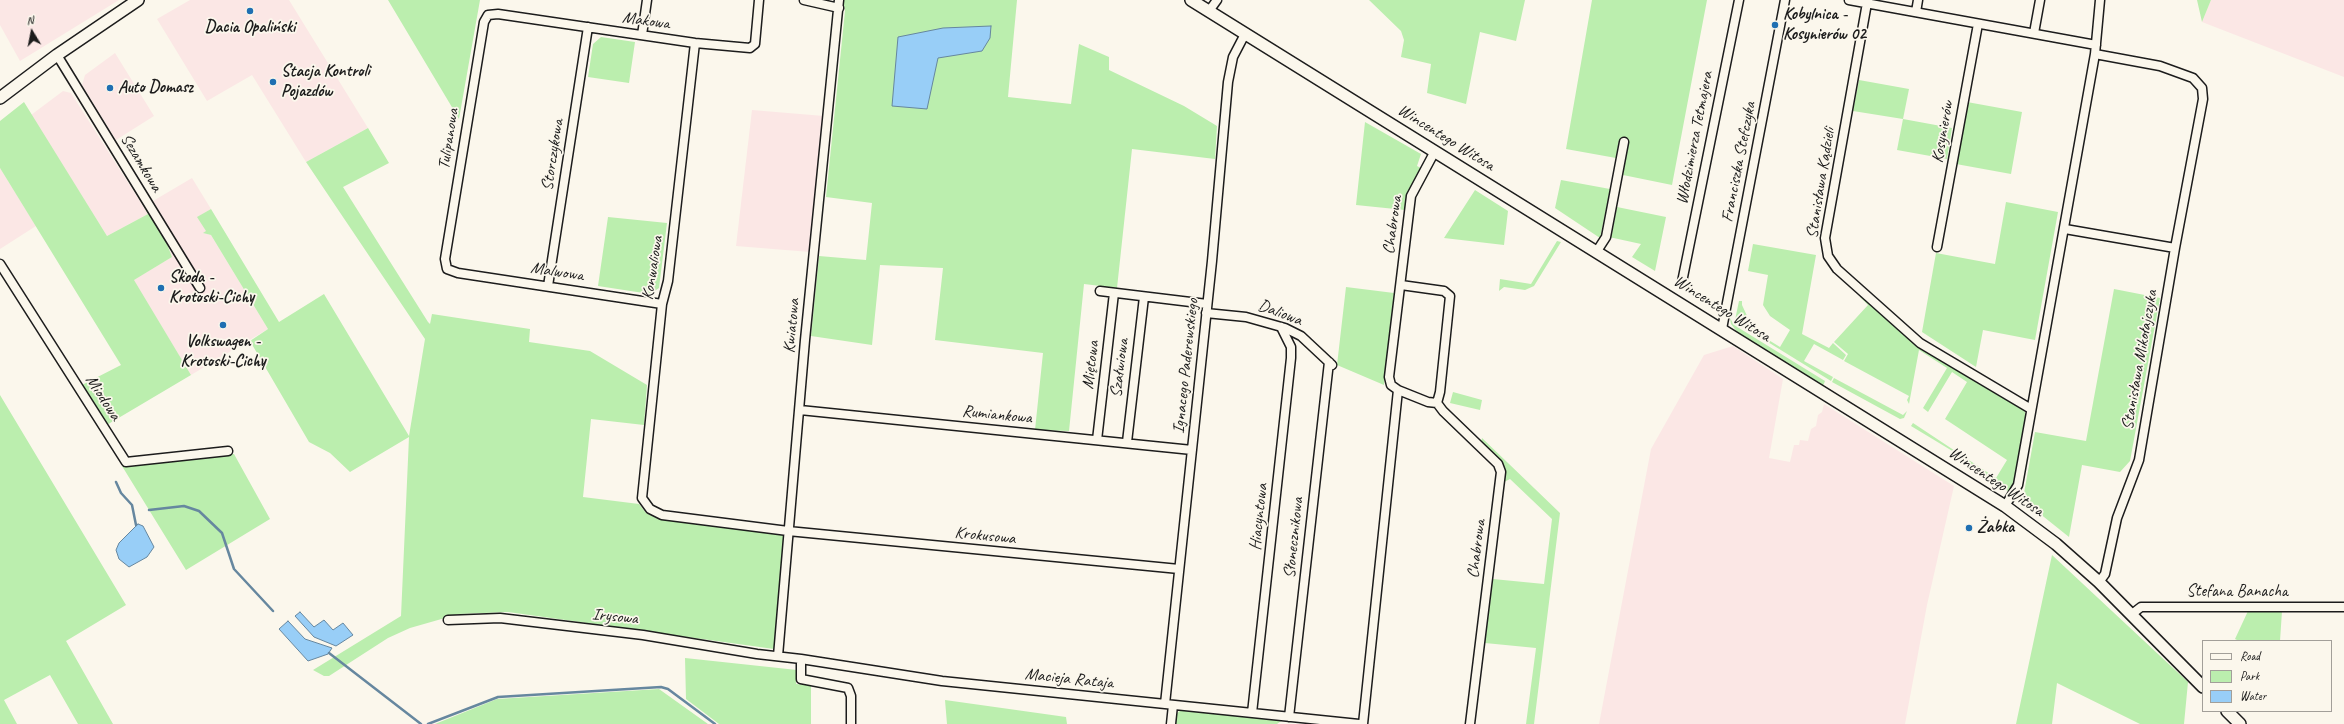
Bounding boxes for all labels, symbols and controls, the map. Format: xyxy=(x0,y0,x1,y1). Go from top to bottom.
place label: Kobylnica - Kosynierów 02 xyxy=(1783,5,1866,45)
marker: Dacia Opaliński xyxy=(245,6,255,16)
street label: Makowa xyxy=(621,8,671,34)
north arrow xyxy=(12,12,52,52)
text: N xyxy=(25,13,34,28)
place label: Dacia Opaliński xyxy=(205,18,295,38)
marker: Kobylnica - Kosynierów 02 xyxy=(1770,20,1780,30)
place label: Stacja Kontroli Pojazdów xyxy=(281,62,370,102)
street label: Włodzimierza Tetmajera xyxy=(1672,70,1718,206)
marker: Stacja Kontroli Pojazdów xyxy=(268,77,278,87)
place label: Auto Domasz xyxy=(118,78,193,98)
marker: Auto Domasz xyxy=(105,83,115,93)
street label: Kosynierów xyxy=(1928,99,1958,165)
street label: Wincentego Witosa xyxy=(1394,100,1498,176)
street label: Franciszka Stefczyka xyxy=(1717,100,1761,224)
street label: Tulipanowa xyxy=(434,107,464,171)
street label: Storczykowa xyxy=(537,118,569,192)
street label: Stanisława Kądzieli xyxy=(1802,126,1840,240)
street label: Sezamkowa xyxy=(116,130,166,196)
street label: Chabrowa xyxy=(1379,195,1407,255)
street label: Konwaliowa xyxy=(638,235,668,301)
street label: Malwowa xyxy=(529,258,585,286)
place label: Skoda - Krotoski-Cichy xyxy=(169,268,254,308)
street label: Wincentego Witosa xyxy=(1670,271,1774,347)
marker: Skoda - Krotoski-Cichy xyxy=(156,283,166,293)
street label: Stanisława Mikołajczyka xyxy=(2118,288,2162,432)
street label: Daliowa xyxy=(1255,295,1305,331)
street label: Ignacego Paderewskiego xyxy=(1169,297,1203,435)
street label: Kwiatowa xyxy=(779,298,805,354)
marker: Volkswagen - Krotoski-Cichy xyxy=(218,320,228,330)
place label: Volkswagen - Krotoski-Cichy xyxy=(180,332,266,372)
street label: Szałwiowa xyxy=(1106,337,1134,399)
street label: Miętowa xyxy=(1078,340,1104,390)
street label: Miodowa xyxy=(81,371,125,425)
street label: Rumiankowa xyxy=(961,401,1033,429)
street label: Wincentego Witosa xyxy=(1945,443,2047,521)
street label: Hiacyntowa xyxy=(1245,483,1273,551)
street label: Słonecznikowa xyxy=(1280,497,1308,579)
place label: Żabka xyxy=(1977,518,2014,538)
street label: Chabrowa xyxy=(1463,519,1491,579)
street label: Krokusowa xyxy=(954,523,1016,549)
marker: Żabka xyxy=(1964,523,1974,533)
street label: Stefana Banacha xyxy=(2186,582,2288,602)
street label: Irysowa xyxy=(591,604,639,630)
legend xyxy=(2202,640,2332,712)
text: Road xyxy=(2240,648,2260,664)
street label: Macieja Rataja xyxy=(1024,664,1114,694)
text: Park xyxy=(2240,668,2259,684)
text: Water xyxy=(2240,688,2266,704)

